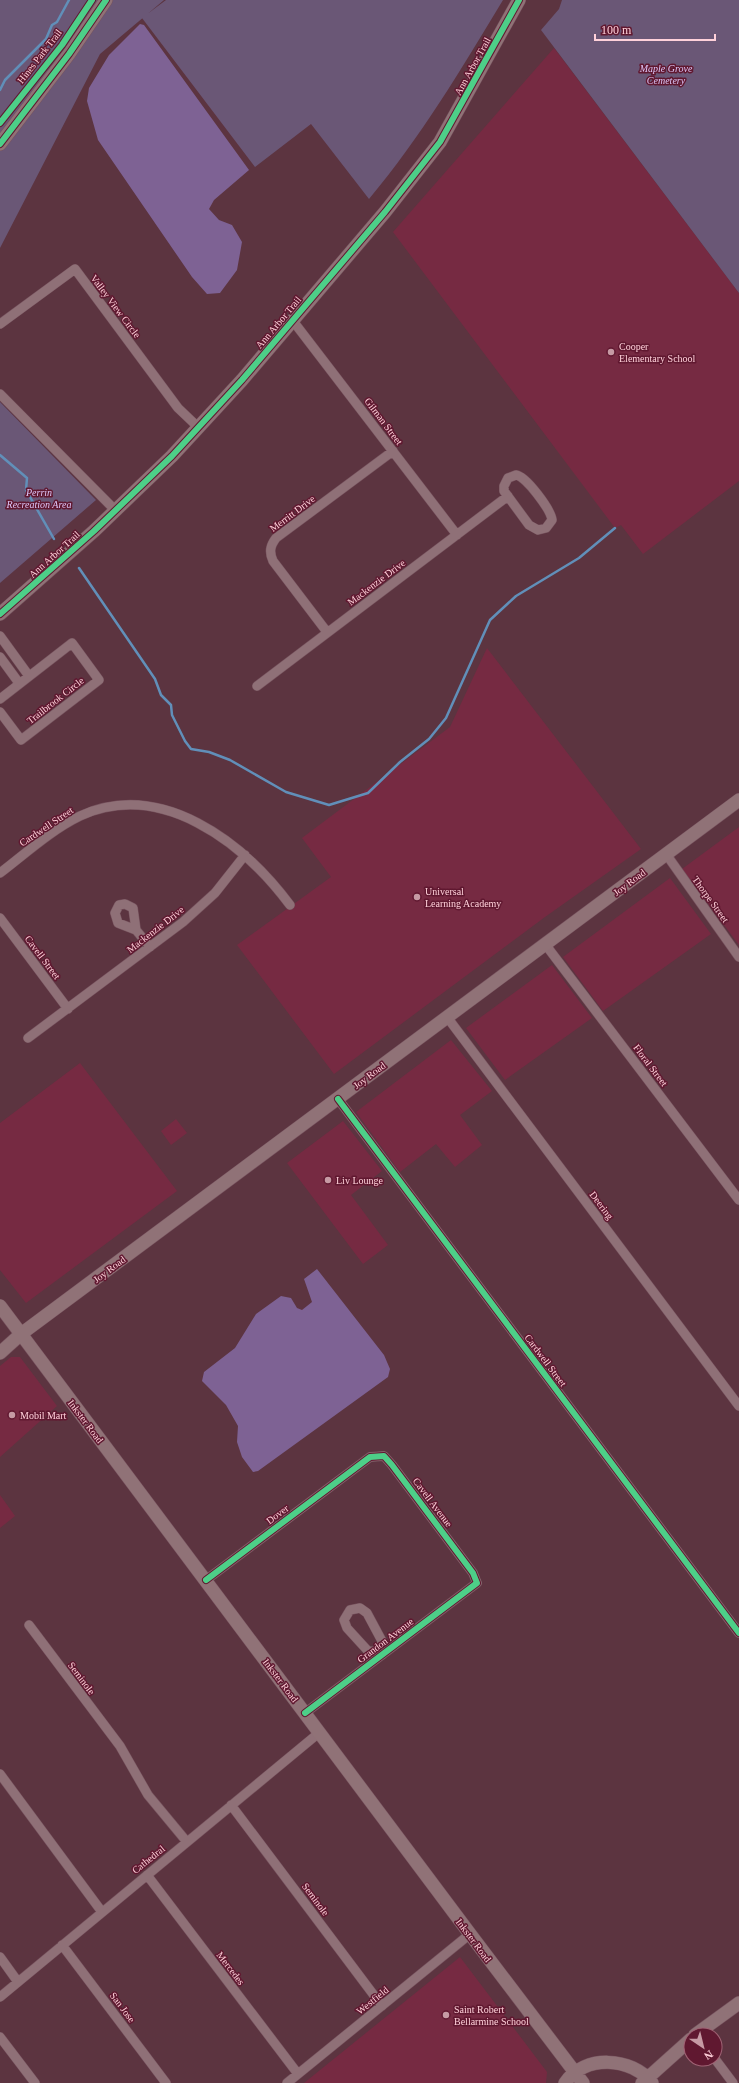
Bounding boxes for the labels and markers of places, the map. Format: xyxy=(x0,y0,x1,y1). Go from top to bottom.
place label: Cooper Elementary School xyxy=(619,341,696,364)
marker: Cooper Elementary School xyxy=(606,347,616,357)
place label: Universal Learning Academy xyxy=(425,886,501,909)
marker: Universal Learning Academy xyxy=(412,892,422,902)
marker: Liv Lounge xyxy=(323,1175,333,1185)
place label: Liv Lounge xyxy=(336,1175,383,1186)
marker: Mobil Mart xyxy=(7,1410,17,1420)
place label: Mobil Mart xyxy=(20,1410,67,1421)
place label: Saint Robert Bellarmine School xyxy=(454,2004,529,2027)
marker: Saint Robert Bellarmine School xyxy=(441,2010,451,2020)

